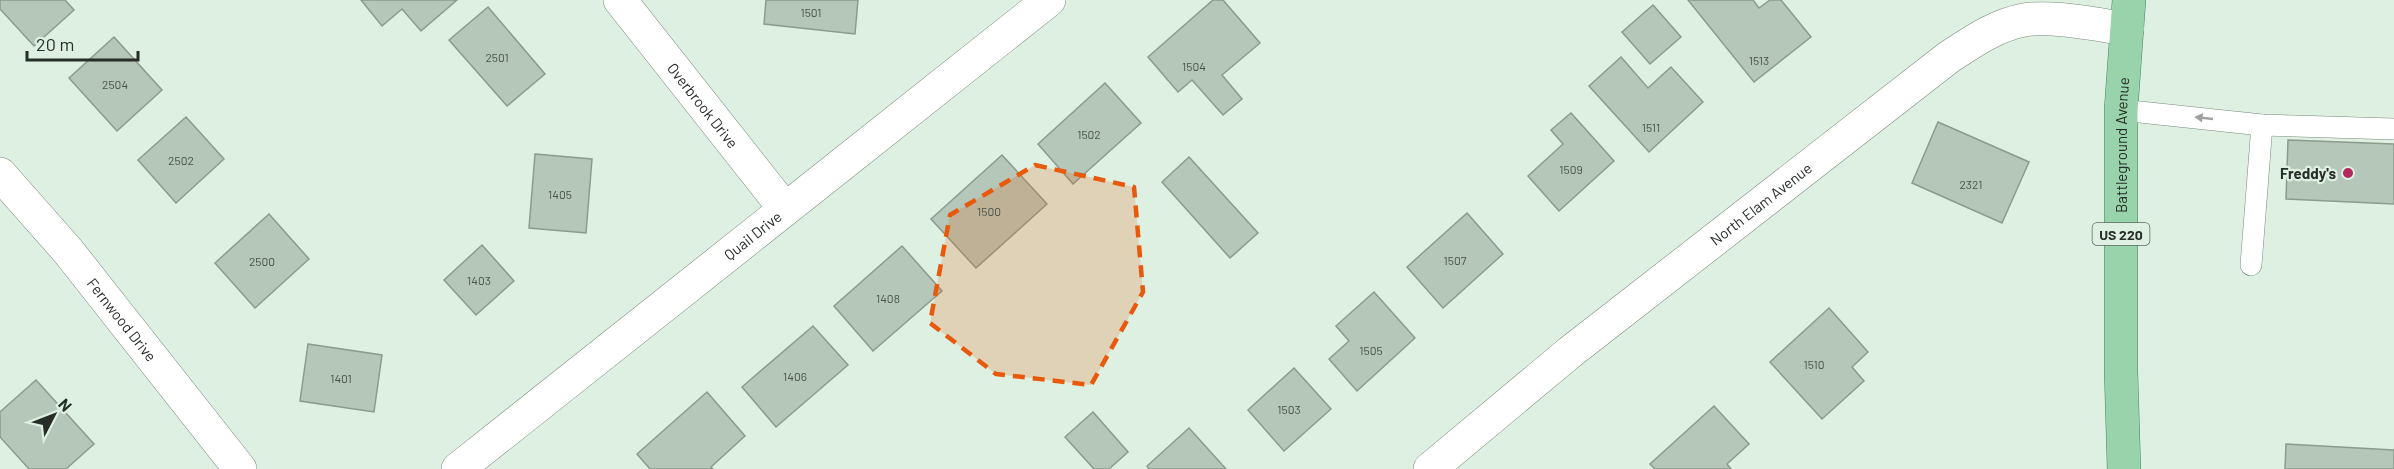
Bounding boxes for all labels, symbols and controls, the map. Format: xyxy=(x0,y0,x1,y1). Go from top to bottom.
house number: 1501 xyxy=(800,5,822,19)
scale bar xyxy=(27,24,138,62)
text: 20 m xyxy=(36,33,74,55)
house number: 2501 xyxy=(485,50,509,64)
house number: 1513 xyxy=(1749,53,1769,67)
street label: Overbrook Drive xyxy=(664,59,742,151)
house number: 1504 xyxy=(1182,59,1206,73)
house number: 2504 xyxy=(102,77,128,91)
street label: Battleground Avenue xyxy=(2112,77,2132,213)
one-way arrow xyxy=(2194,114,2213,123)
house number: 1511 xyxy=(1642,120,1660,134)
house number: 1502 xyxy=(1077,127,1101,141)
house number: 2502 xyxy=(168,153,194,167)
street label: North Elam Avenue xyxy=(1706,159,1815,249)
house number: 1509 xyxy=(1559,162,1583,176)
place label: Freddy's xyxy=(2280,164,2336,182)
marker: Freddy's xyxy=(2341,166,2355,180)
house number: 2321 xyxy=(1959,177,1983,191)
house number: 1405 xyxy=(548,187,572,201)
house number: 1500 xyxy=(977,204,1001,218)
street label: Quail Drive xyxy=(720,207,785,263)
road number: US 220 xyxy=(2092,223,2150,245)
house number: 1507 xyxy=(1444,253,1467,267)
house number: 2500 xyxy=(249,254,275,268)
house number: 1403 xyxy=(467,273,491,287)
street label: Fernwood Drive xyxy=(84,274,160,365)
house number: 1408 xyxy=(876,291,900,305)
house number: 1505 xyxy=(1359,343,1383,357)
house number: 1510 xyxy=(1803,357,1825,371)
house number: 1406 xyxy=(783,369,807,383)
house number: 1401 xyxy=(330,371,352,385)
north arrow xyxy=(24,385,84,445)
text: N xyxy=(55,394,76,415)
house number: 1503 xyxy=(1277,402,1301,416)

